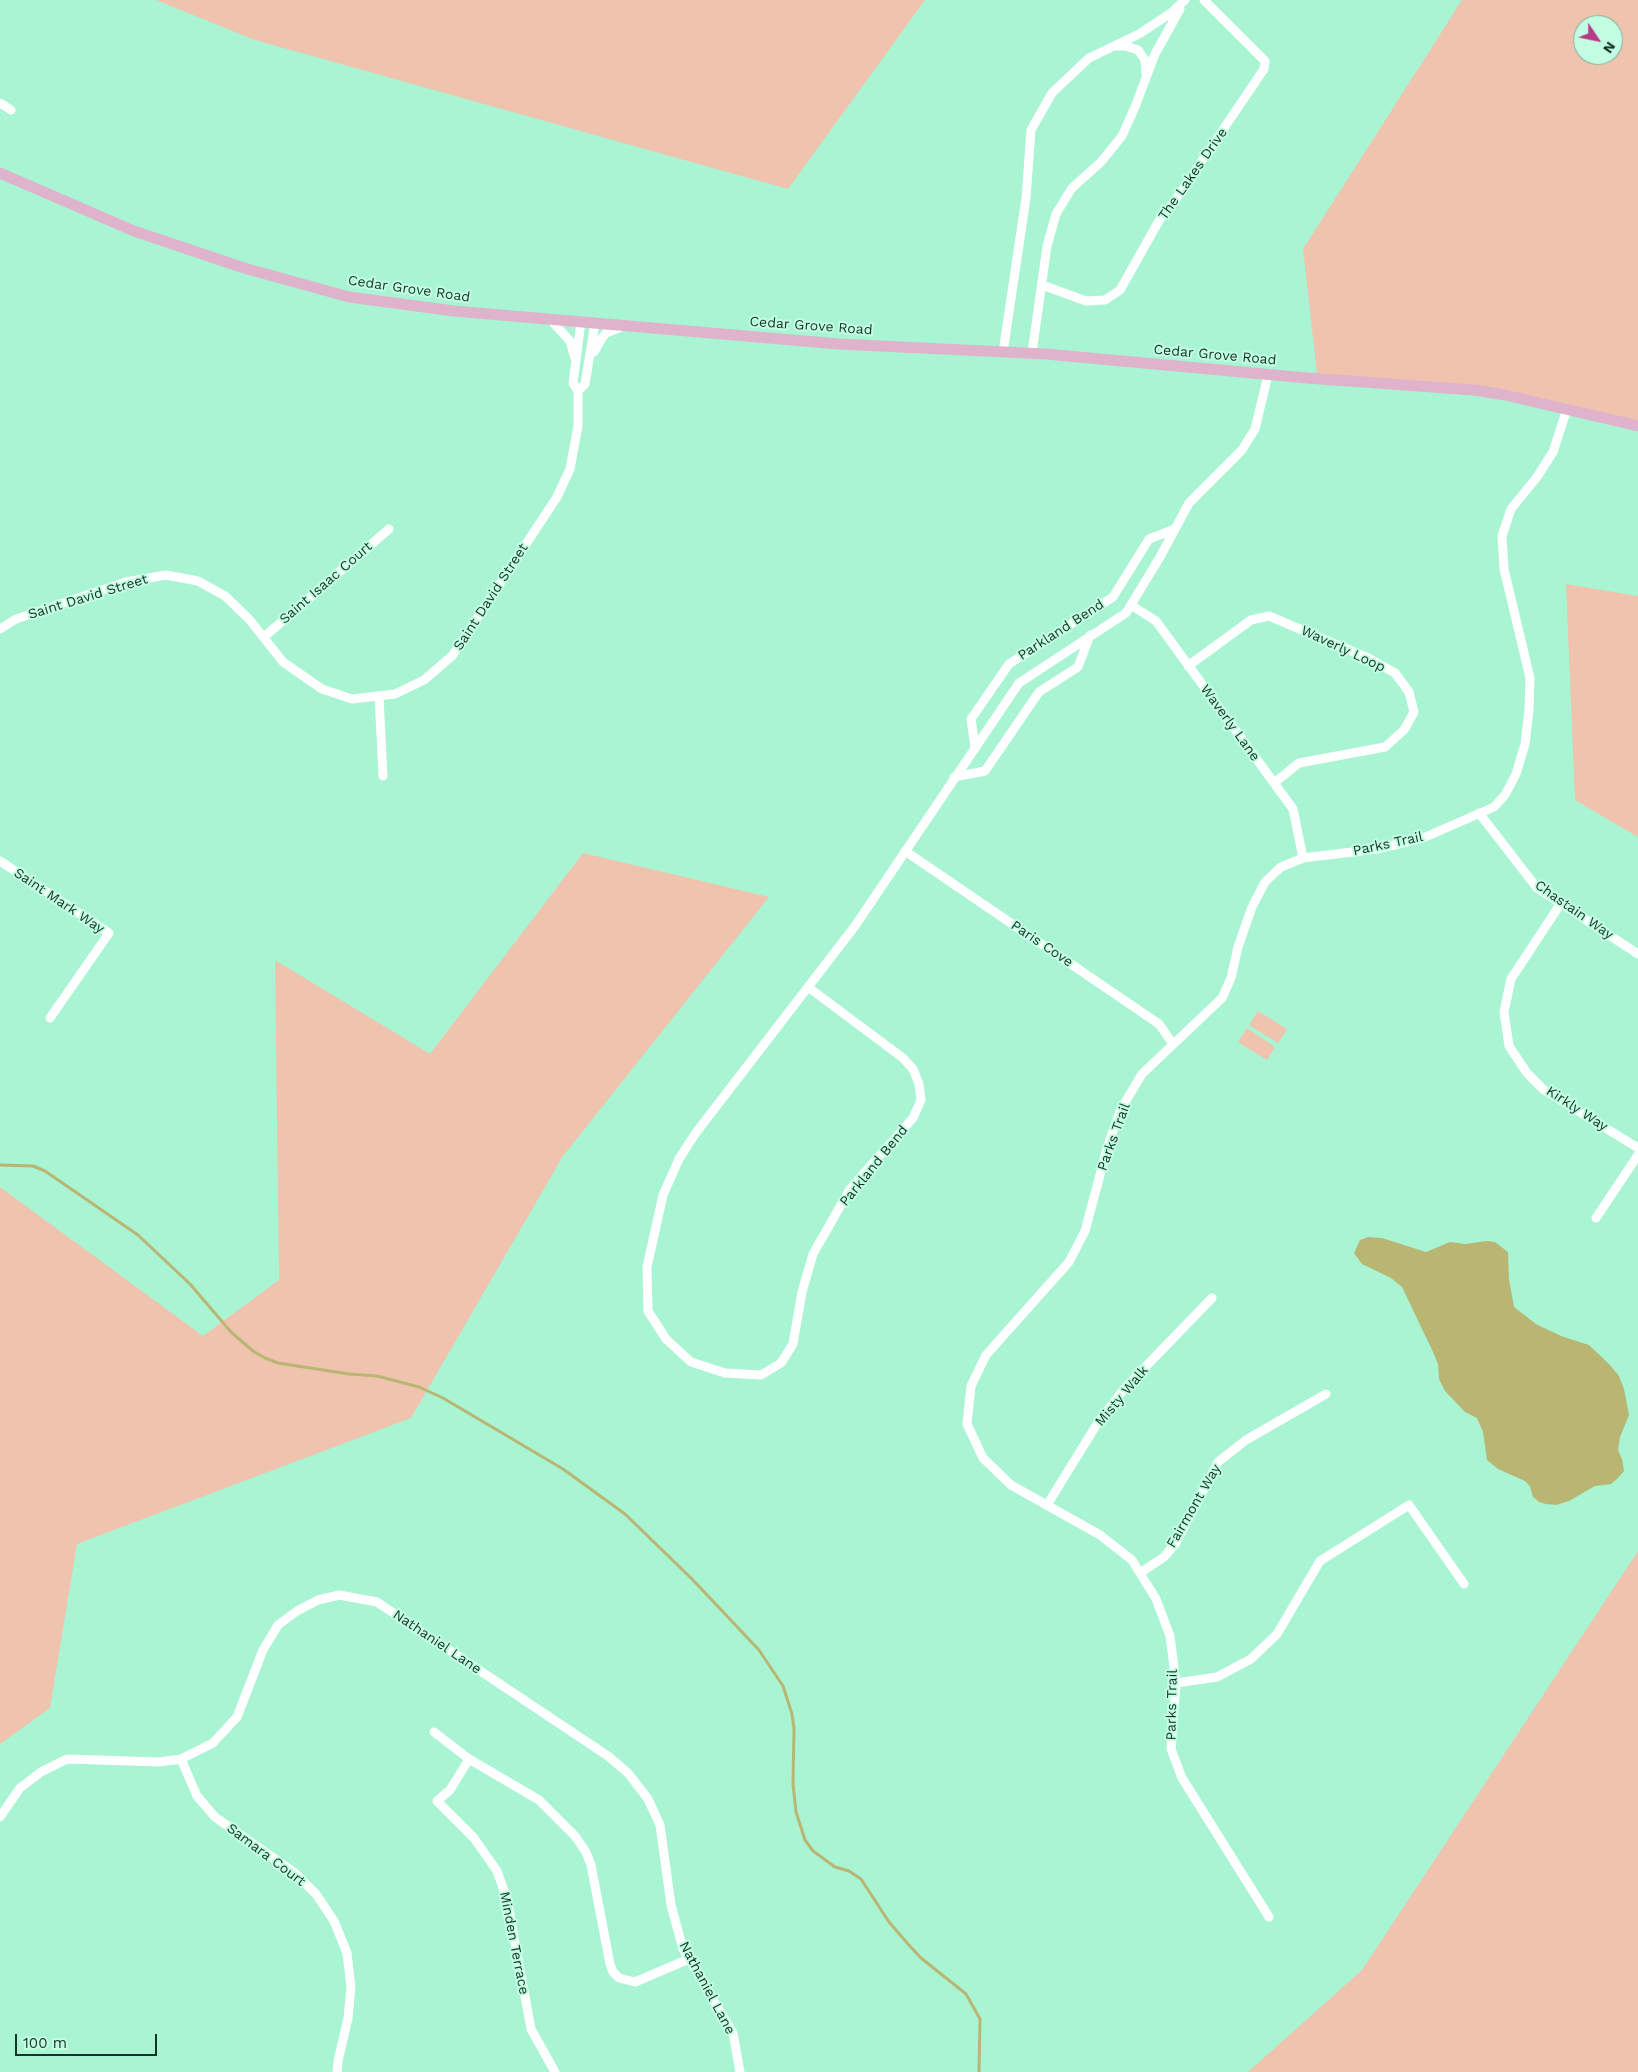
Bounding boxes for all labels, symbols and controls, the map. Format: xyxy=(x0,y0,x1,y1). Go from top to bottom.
north arrow xyxy=(1573,15,1623,65)
text: N xyxy=(1600,39,1619,57)
street label: The Lakes Drive xyxy=(1155,125,1231,223)
street label: Cedar Grove Road xyxy=(347,272,471,306)
street label: Cedar Grove Road xyxy=(749,313,873,339)
street label: Cedar Grove Road xyxy=(1153,341,1277,369)
street label: Saint Isaac Court xyxy=(276,538,376,628)
street label: Saint David Street xyxy=(450,540,532,654)
street label: Saint David Street xyxy=(26,571,150,623)
street label: Parkland Bend xyxy=(1015,596,1107,664)
street label: Waverly Loop xyxy=(1298,622,1388,676)
street label: Waverly Lane xyxy=(1197,681,1263,765)
street label: Parks Trail xyxy=(1352,828,1424,860)
street label: Saint Mark Way xyxy=(11,865,107,937)
street label: Chastain Way xyxy=(1531,877,1617,943)
street label: Paris Cove xyxy=(1008,917,1076,971)
street label: Kirkly Way xyxy=(1543,1083,1611,1135)
street label: Parks Trail xyxy=(1094,1101,1134,1173)
street label: Parkland Bend xyxy=(836,1122,912,1210)
street label: Misty Walk xyxy=(1092,1362,1152,1430)
street label: Fairmont Way xyxy=(1163,1461,1225,1551)
street label: Nathaniel Lane xyxy=(390,1606,484,1678)
street label: Parks Trail xyxy=(1163,1669,1181,1741)
street label: Samara Court xyxy=(223,1820,309,1890)
street label: Minden Terrace xyxy=(496,1890,532,1996)
street label: Nathaniel Lane xyxy=(675,1939,739,2037)
scale bar xyxy=(18,2024,160,2056)
text: 100 m xyxy=(23,2034,67,2052)

